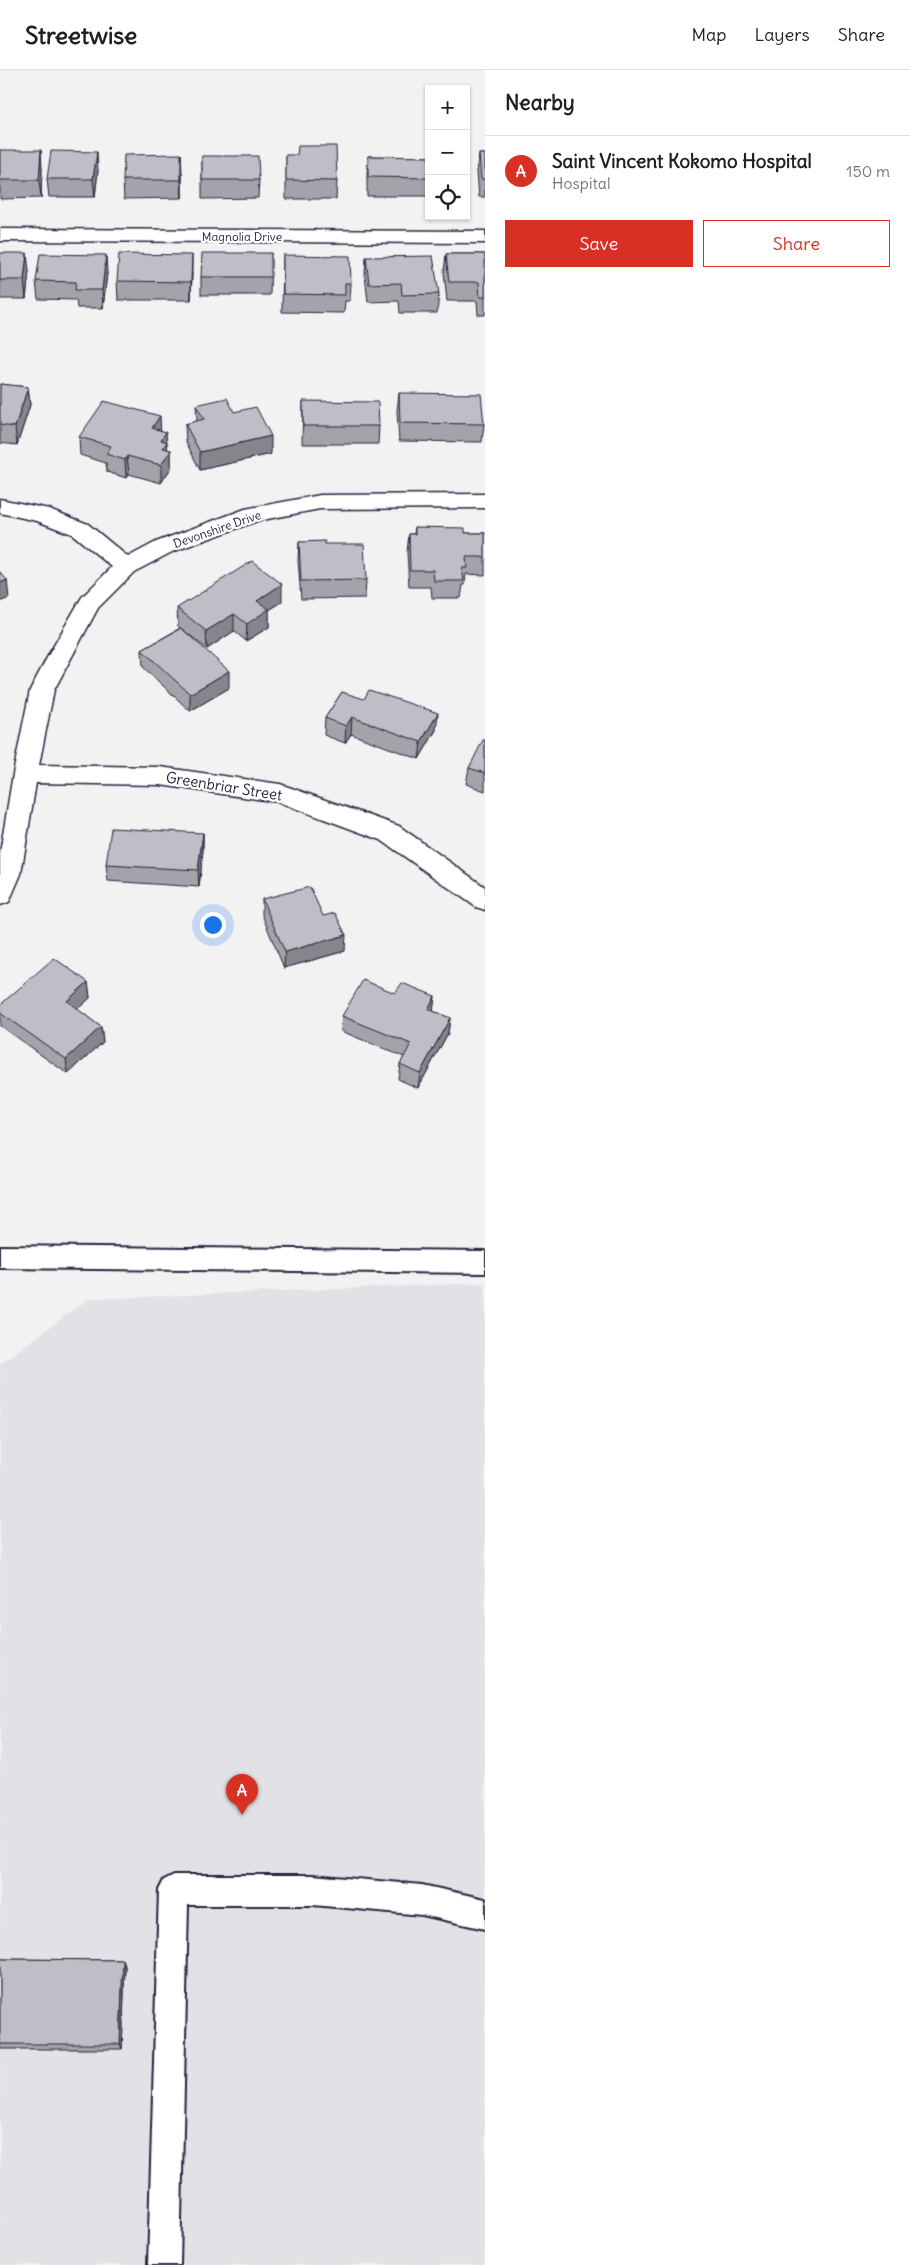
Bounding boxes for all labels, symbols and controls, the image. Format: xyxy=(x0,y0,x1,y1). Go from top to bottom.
text: Streetwise xyxy=(25,20,137,50)
text: Map xyxy=(691,23,726,46)
text: Layers xyxy=(754,23,810,46)
text: Share xyxy=(838,23,885,46)
map controls xyxy=(425,85,470,220)
button: + xyxy=(425,85,470,130)
text: Nearby xyxy=(505,89,575,116)
button: − xyxy=(425,130,470,175)
text: Saint Vincent Kokomo Hospital xyxy=(552,149,812,173)
text: A xyxy=(516,161,526,181)
text: 150 m xyxy=(846,161,890,181)
text: Hospital xyxy=(552,173,611,193)
button: locate xyxy=(425,175,470,220)
button: Save xyxy=(505,220,693,267)
button: Share xyxy=(703,220,890,267)
street label: Magnolia Drive xyxy=(202,229,282,244)
street label: Devonshire Drive xyxy=(171,507,263,551)
street label: Greenbriar Street xyxy=(165,767,283,805)
your location xyxy=(200,912,226,938)
pin: A xyxy=(226,1774,258,1815)

